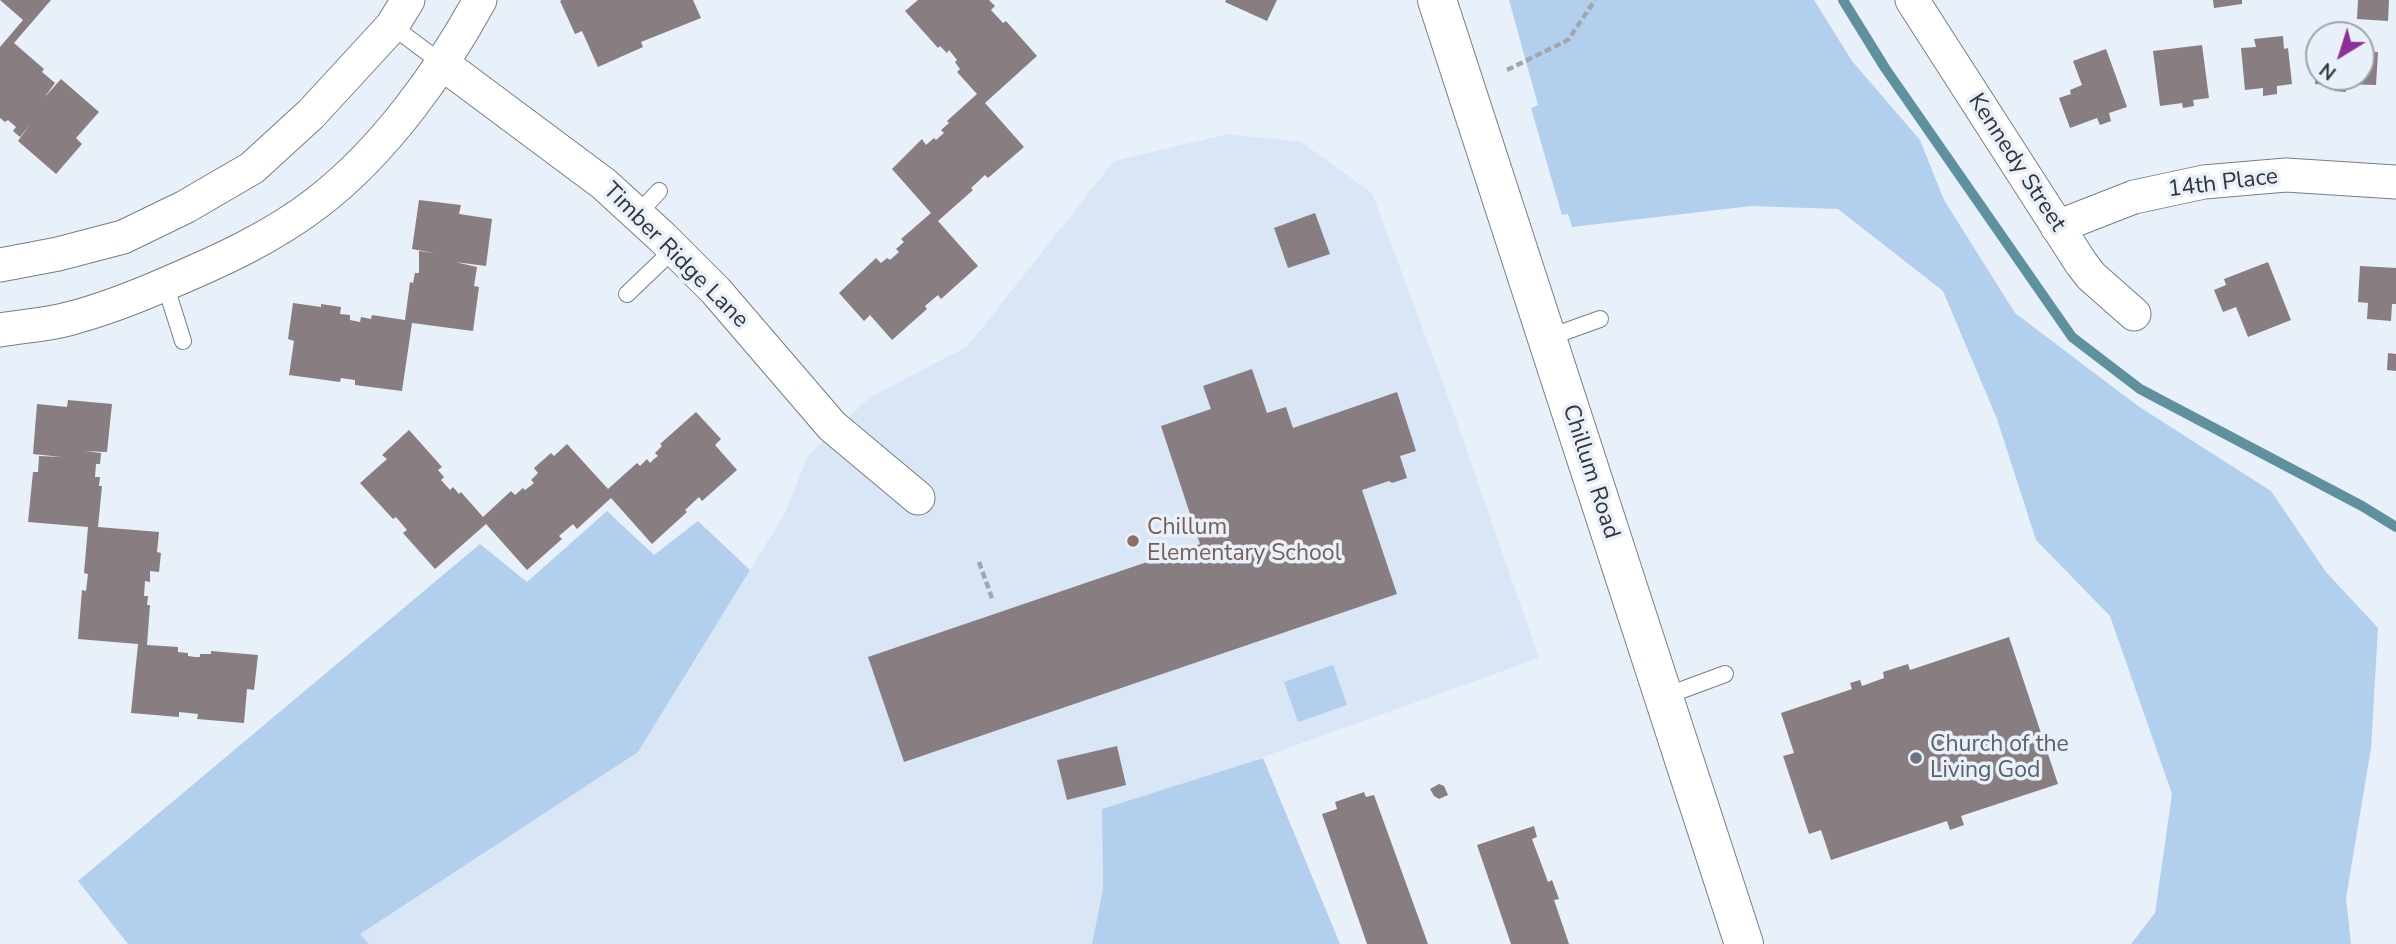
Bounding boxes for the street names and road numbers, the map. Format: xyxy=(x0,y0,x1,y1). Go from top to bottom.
street label: Kennedy Street xyxy=(1961,89,2071,237)
street label: 14th Place xyxy=(2166,164,2280,204)
street label: Timber Ridge Lane xyxy=(597,178,753,334)
street label: Chillum Road xyxy=(1555,401,1625,543)

